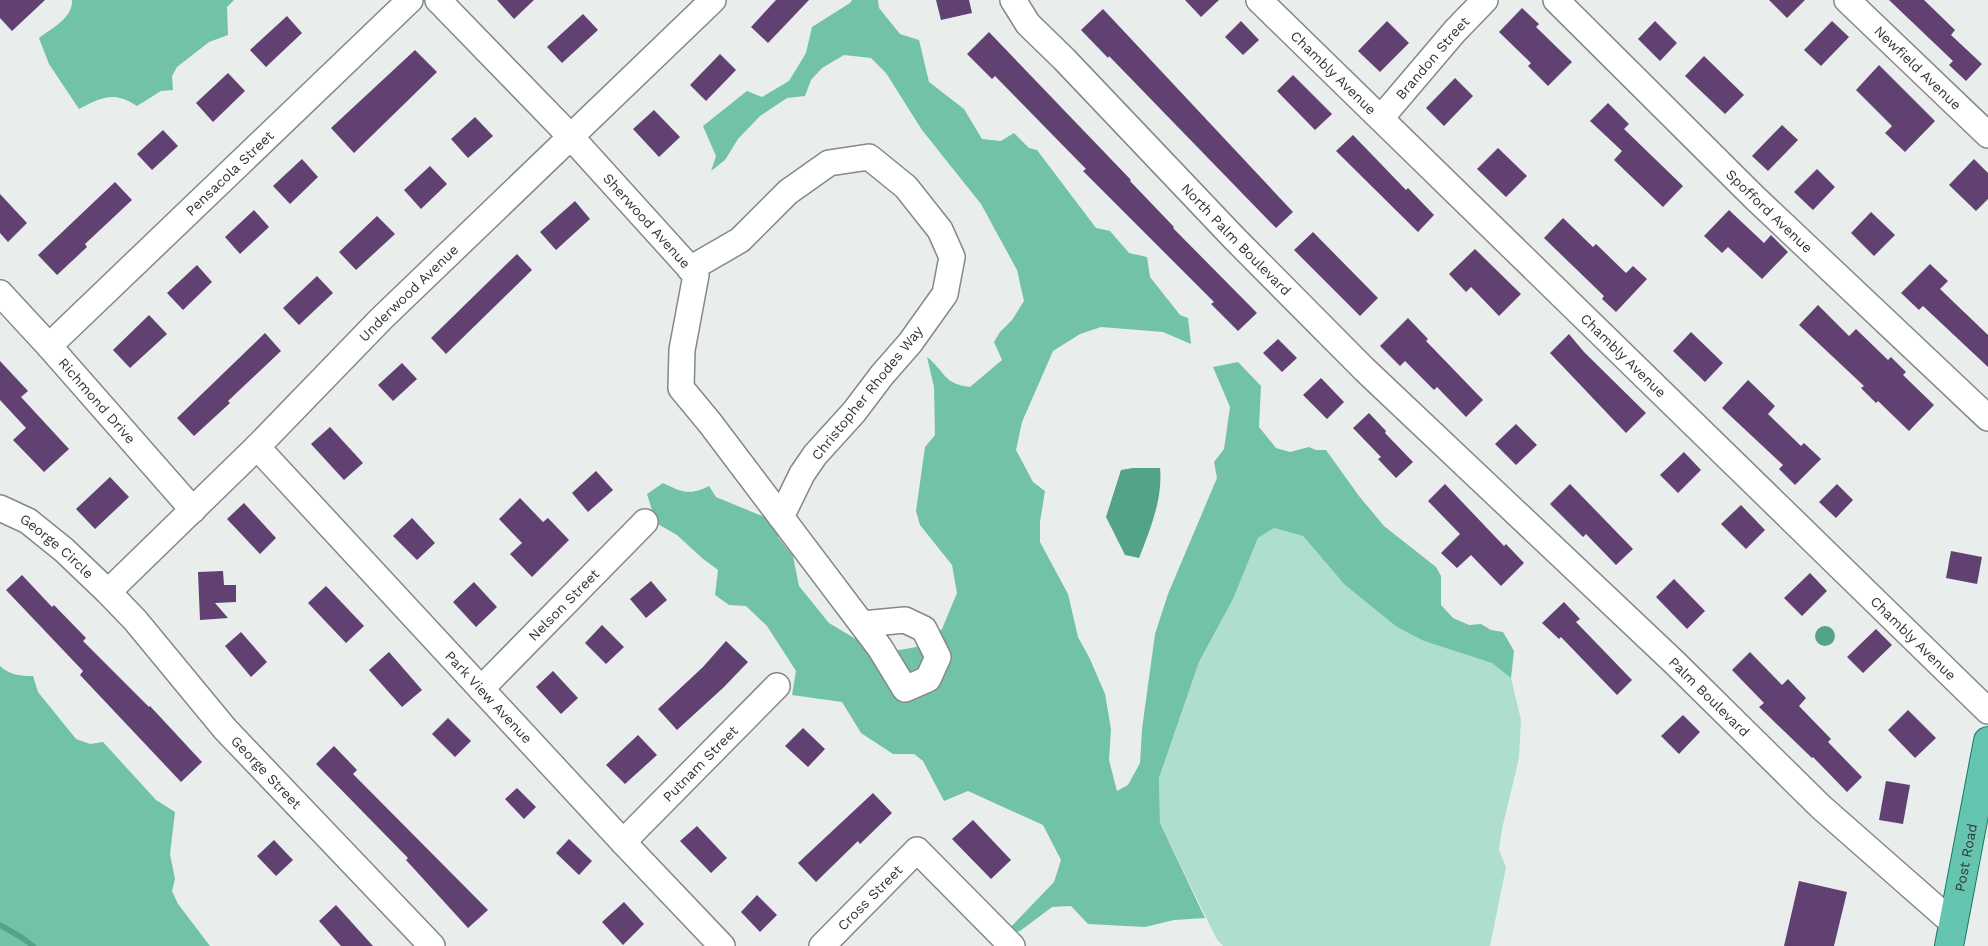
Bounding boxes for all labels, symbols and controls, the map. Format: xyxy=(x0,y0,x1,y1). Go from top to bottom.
street label: Brandon Street xyxy=(1392,13,1473,103)
street label: Newfield Avenue xyxy=(1871,23,1964,113)
street label: Chambly Avenue xyxy=(1287,27,1379,118)
street label: Pensacola Street xyxy=(182,127,277,219)
street label: Spofford Avenue xyxy=(1723,166,1816,256)
street label: Sherwood Avenue xyxy=(600,170,694,271)
street label: North Palm Boulevard xyxy=(1178,180,1294,299)
street label: Underwood Avenue xyxy=(356,241,461,345)
street label: Chambly Avenue xyxy=(1577,310,1669,401)
street label: Christopher Rhodes Way xyxy=(808,322,926,463)
street label: Richmond Drive xyxy=(55,355,139,447)
street label: George Circle xyxy=(18,511,97,582)
street label: Nelson Street xyxy=(525,566,602,644)
street label: Chambly Avenue xyxy=(1867,593,1959,683)
street label: Park View Avenue xyxy=(442,648,535,747)
street label: Palm Boulevard xyxy=(1666,654,1753,740)
street label: Putnam Street xyxy=(659,722,741,805)
street label: George Street xyxy=(228,733,305,812)
street label: Post Road xyxy=(1952,822,1980,893)
street label: Cross Street xyxy=(834,862,906,934)

